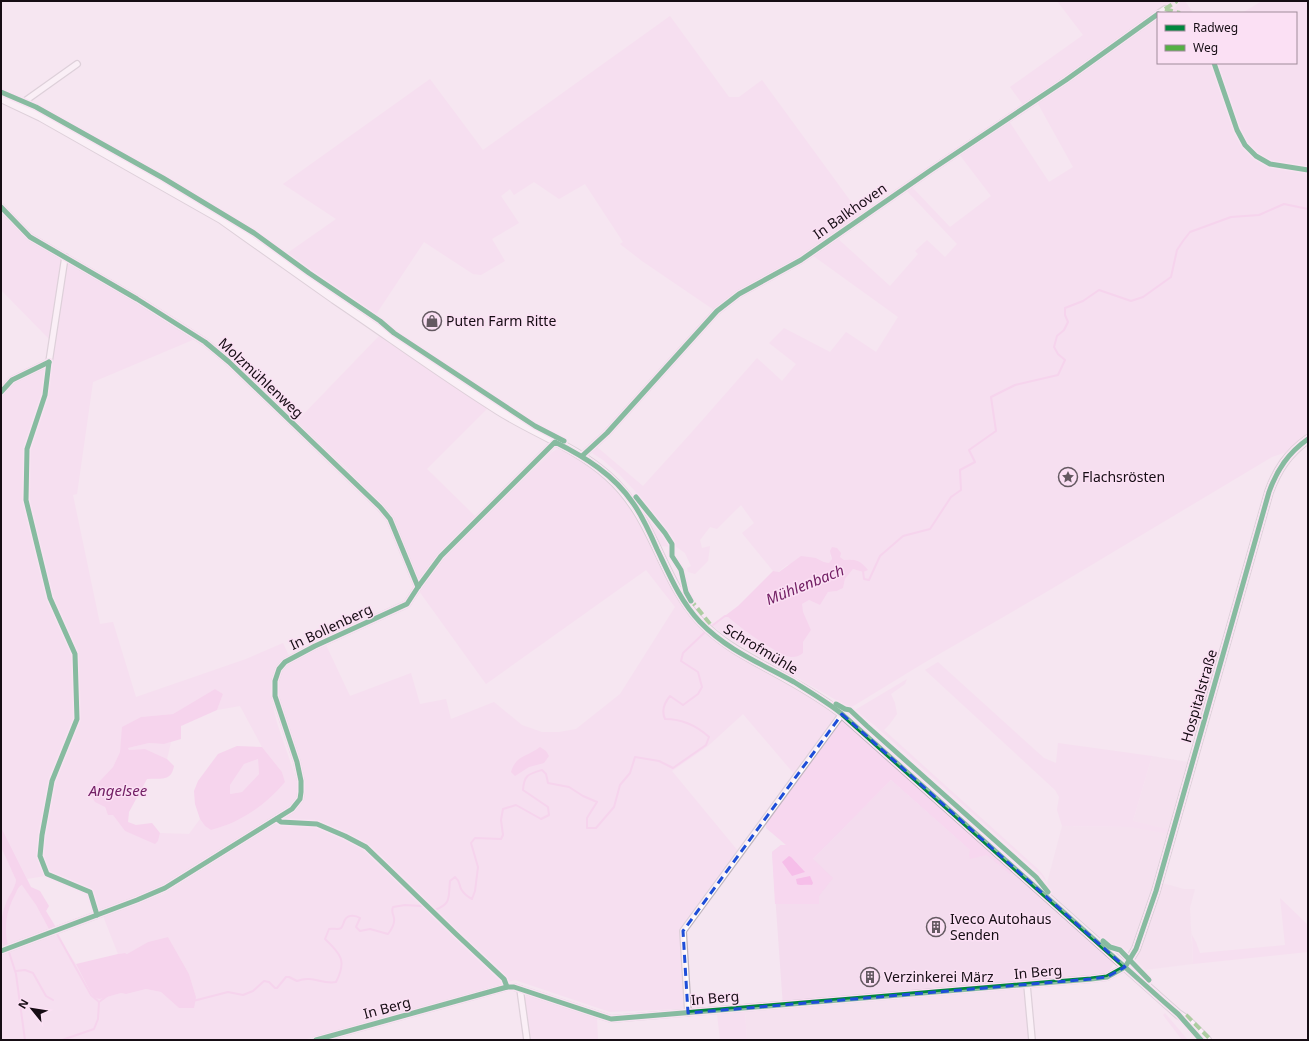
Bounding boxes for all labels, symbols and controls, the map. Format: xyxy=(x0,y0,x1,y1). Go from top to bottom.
legend xyxy=(1157,12,1297,64)
text: Radweg xyxy=(1193,19,1238,36)
text: Weg xyxy=(1193,39,1218,56)
street label: In Balkhoven xyxy=(809,178,890,243)
shop icon: Puten Farm Ritte xyxy=(421,310,443,332)
place label: Puten Farm Ritte xyxy=(446,311,556,330)
street label: Molzmühlenweg xyxy=(215,333,308,422)
place icon: Flachsrösten xyxy=(1057,466,1079,488)
place label: Flachsrösten xyxy=(1082,467,1165,486)
water label: Mühlenbach xyxy=(763,559,847,609)
street label: In Bollenberg xyxy=(286,599,375,654)
street label: Schrofmühle xyxy=(720,619,802,678)
street label: Hospitalstraße xyxy=(1176,647,1221,745)
water label: Angelsee xyxy=(88,780,148,800)
place label: Iveco Autohaus Senden xyxy=(950,909,1052,944)
building icon: Iveco Autohaus Senden xyxy=(925,916,947,938)
street label: In Berg xyxy=(1013,960,1063,983)
building icon: Verzinkerei März xyxy=(859,966,881,988)
place label: Verzinkerei März xyxy=(884,967,994,986)
street label: In Berg xyxy=(690,986,740,1009)
north arrow xyxy=(12,989,52,1029)
street label: In Berg xyxy=(361,992,413,1023)
text: N xyxy=(14,996,32,1011)

